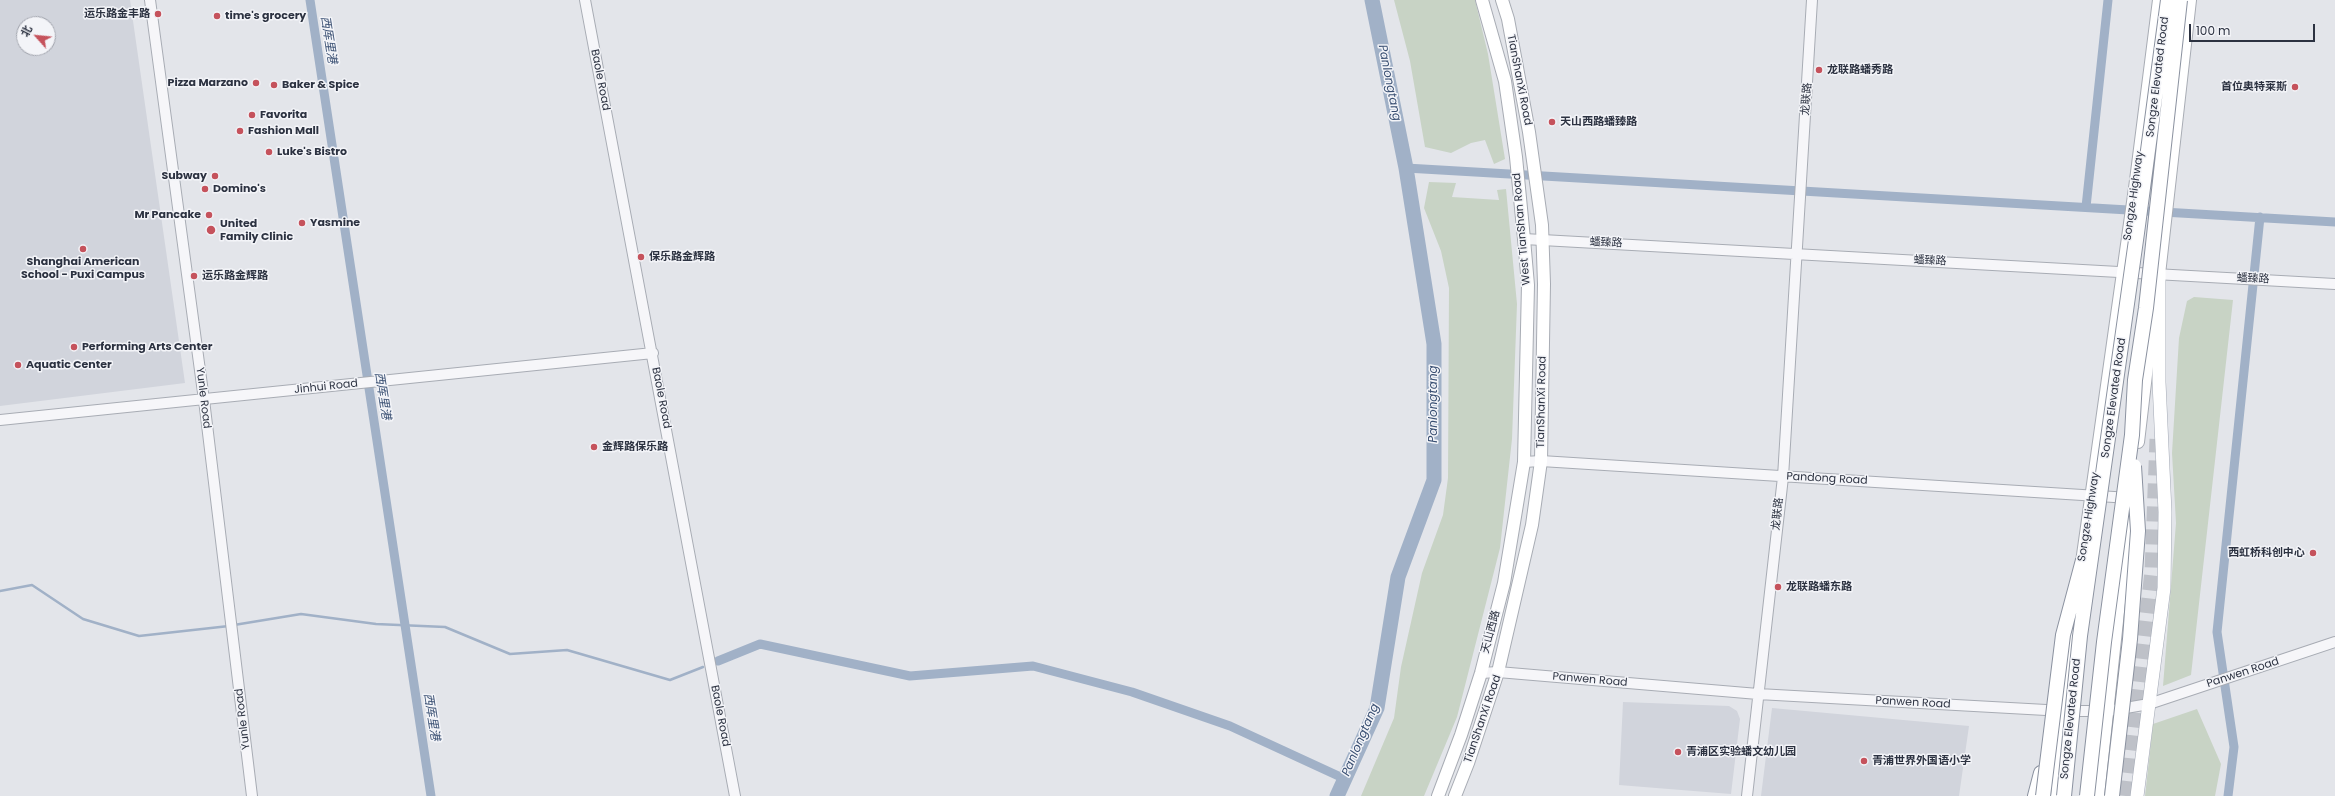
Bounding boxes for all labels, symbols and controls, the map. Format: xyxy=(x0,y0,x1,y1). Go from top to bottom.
place label: 运乐路金丰路 xyxy=(84,7,150,21)
marker: 运乐路金丰路 xyxy=(153,9,163,19)
place label: time's grocery xyxy=(225,9,306,23)
marker: time's grocery xyxy=(212,11,222,21)
water label: 西厍里港 xyxy=(317,15,339,65)
north arrow xyxy=(16,16,56,56)
street label: Songze Elevated Road xyxy=(2144,16,2172,138)
scale bar xyxy=(2191,16,2317,42)
text: 北 xyxy=(17,22,36,40)
text: 100 m xyxy=(2196,22,2230,39)
street label: TianShanXi Road xyxy=(1504,33,1534,127)
water label: Panlongtang xyxy=(1375,44,1403,122)
street label: Baole Road xyxy=(588,48,612,112)
place label: 龙联路蟠秀路 xyxy=(1827,63,1893,77)
marker: 龙联路蟠秀路 xyxy=(1814,65,1824,75)
place label: Pizza Marzano xyxy=(168,76,248,90)
marker: Pizza Marzano xyxy=(251,78,261,88)
place label: Baker & Spice xyxy=(282,78,359,92)
marker: Baker & Spice xyxy=(269,80,279,90)
place label: 首位奥特莱斯 xyxy=(2221,80,2287,94)
street label: 龙联路 xyxy=(1799,82,1815,116)
marker: 首位奥特莱斯 xyxy=(2290,82,2300,92)
place label: Favorita xyxy=(260,108,307,122)
marker: Favorita xyxy=(247,110,257,120)
place label: 天山西路蟠臻路 xyxy=(1560,115,1637,129)
marker: 天山西路蟠臻路 xyxy=(1547,117,1557,127)
place label: Fashion Mall xyxy=(248,124,319,138)
marker: Fashion Mall xyxy=(235,126,245,136)
place label: Luke's Bistro xyxy=(277,145,347,159)
marker: Luke's Bistro xyxy=(264,147,274,157)
street label: Songze Highway xyxy=(2121,150,2147,242)
place label: Subway xyxy=(161,169,207,183)
marker: Subway xyxy=(210,171,220,181)
street label: West TianShan Road xyxy=(1511,172,1533,286)
place label: Domino's xyxy=(213,182,266,196)
marker: Domino's xyxy=(200,184,210,194)
place label: Mr Pancake xyxy=(134,208,201,222)
marker: Mr Pancake xyxy=(204,210,214,220)
place label: Yasmine xyxy=(310,216,360,230)
place label: United Family Clinic xyxy=(220,217,293,243)
marker: Yasmine xyxy=(297,218,307,228)
marker: United Family Clinic xyxy=(205,224,217,236)
street label: 蟠臻路 xyxy=(1589,236,1623,250)
marker: Shanghai American School - Puxi Campus xyxy=(78,244,88,254)
place label: 保乐路金辉路 xyxy=(649,250,715,264)
marker: 保乐路金辉路 xyxy=(636,252,646,262)
street label: 蟠臻路 xyxy=(1913,254,1947,268)
place label: Shanghai American School - Puxi Campus xyxy=(21,255,145,281)
place label: 运乐路金辉路 xyxy=(202,269,268,283)
marker: 运乐路金辉路 xyxy=(189,271,199,281)
street label: 蟠臻路 xyxy=(2236,272,2270,286)
street label: Songze Elevated Road xyxy=(2099,337,2129,459)
place label: Performing Arts Center xyxy=(82,340,212,354)
marker: Performing Arts Center xyxy=(69,342,79,352)
street label: TianShanXi Road xyxy=(1535,356,1549,448)
place label: Aquatic Center xyxy=(26,358,112,372)
marker: Aquatic Center xyxy=(13,360,23,370)
water label: Panlongtang xyxy=(1427,365,1441,443)
street label: Baole Road xyxy=(649,366,673,430)
street label: Yunle Road xyxy=(193,367,213,429)
water label: 西厍里港 xyxy=(371,371,393,421)
street label: Jinhui Road xyxy=(294,377,358,397)
place label: 金辉路保乐路 xyxy=(602,440,668,454)
marker: 金辉路保乐路 xyxy=(589,442,599,452)
street label: Pandong Road xyxy=(1786,470,1868,488)
street label: Songze Highway xyxy=(2075,471,2103,563)
street label: 龙联路 xyxy=(1770,497,1786,531)
place label: 西虹桥科创中心 xyxy=(2228,546,2305,560)
marker: 西虹桥科创中心 xyxy=(2308,548,2318,558)
place label: 龙联路蟠东路 xyxy=(1786,580,1852,594)
marker: 龙联路蟠东路 xyxy=(1773,582,1783,592)
street label: 天山西路 xyxy=(1479,609,1503,655)
street label: Panwen Road xyxy=(2205,655,2281,691)
street label: Songze Elevated Road xyxy=(2058,658,2084,780)
street label: Panwen Road xyxy=(1552,670,1628,690)
street label: TianShanXi Road xyxy=(1462,673,1504,765)
street label: Baole Road xyxy=(708,684,732,748)
street label: Yunle Road xyxy=(233,688,253,750)
water label: 西厍里港 xyxy=(420,692,442,742)
street label: Panwen Road xyxy=(1875,694,1951,712)
water label: Panlongtang xyxy=(1339,702,1383,778)
place label: 青浦区实验蟠文幼儿园 xyxy=(1686,745,1796,759)
marker: 青浦区实验蟠文幼儿园 xyxy=(1673,747,1683,757)
place label: 青浦世界外国语小学 xyxy=(1872,754,1971,768)
marker: 青浦世界外国语小学 xyxy=(1859,756,1869,766)

